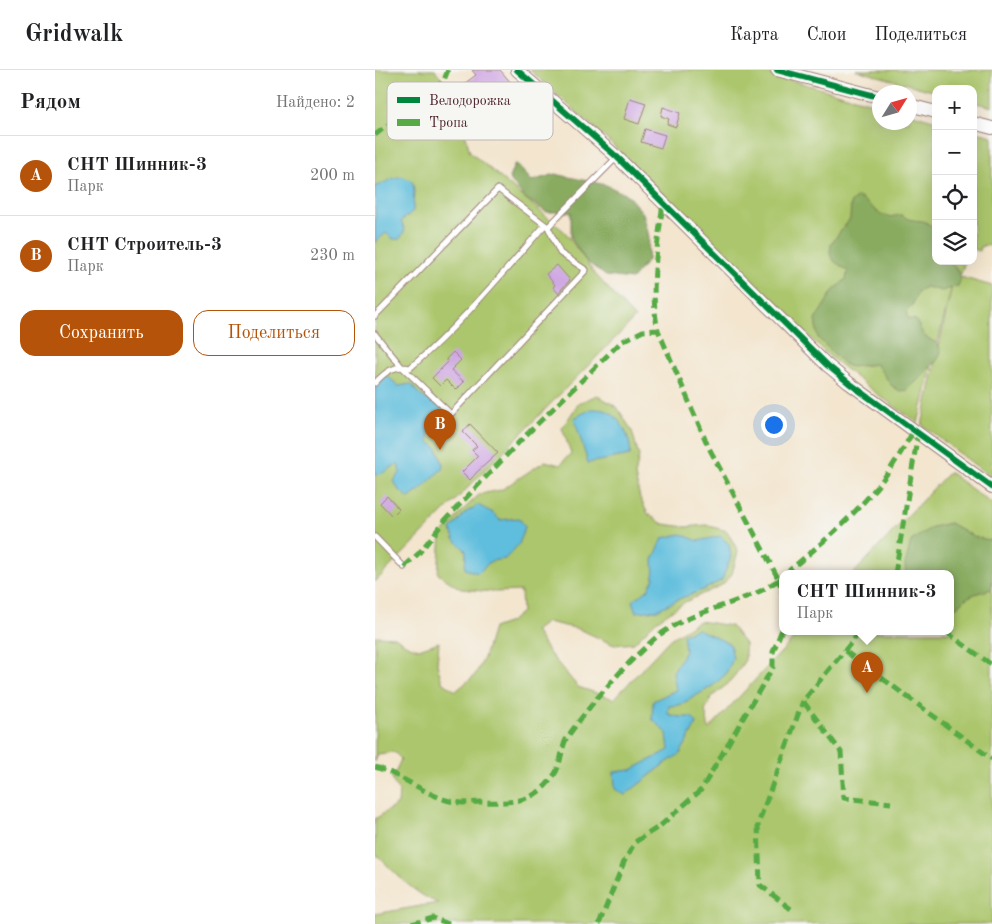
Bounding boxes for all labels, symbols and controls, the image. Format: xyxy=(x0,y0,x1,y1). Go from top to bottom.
text: Gridwalk xyxy=(25,23,123,47)
text: Карта xyxy=(730,26,779,44)
text: Слои xyxy=(807,26,846,44)
text: Поделиться xyxy=(874,26,967,44)
legend xyxy=(387,82,553,140)
north arrow xyxy=(872,85,917,130)
map controls xyxy=(932,85,977,265)
button: + xyxy=(932,85,977,130)
text: Рядом xyxy=(20,92,81,113)
text: Велодорожка xyxy=(429,94,511,108)
text: Найдено: 2 xyxy=(276,95,355,111)
text: Тропа xyxy=(429,116,468,130)
button: − xyxy=(932,130,977,175)
text: СНТ Шинник-3 xyxy=(67,156,207,175)
text: A xyxy=(30,168,42,184)
text: 200 m xyxy=(310,168,355,184)
button: locate xyxy=(932,175,977,220)
text: Парк xyxy=(67,179,104,195)
button: layers xyxy=(932,220,977,265)
text: СНТ Строитель-3 xyxy=(67,236,222,255)
text: B xyxy=(30,248,42,264)
text: 230 m xyxy=(310,248,355,264)
text: Парк xyxy=(67,259,104,275)
button: Сохранить xyxy=(20,310,183,356)
button: Поделиться xyxy=(193,310,355,356)
pin: B xyxy=(424,409,456,450)
your location xyxy=(761,412,787,438)
popup xyxy=(779,570,954,635)
text: СНТ Шинник-3 xyxy=(797,583,936,602)
text: Парк xyxy=(797,606,833,622)
pin: A xyxy=(851,652,883,693)

